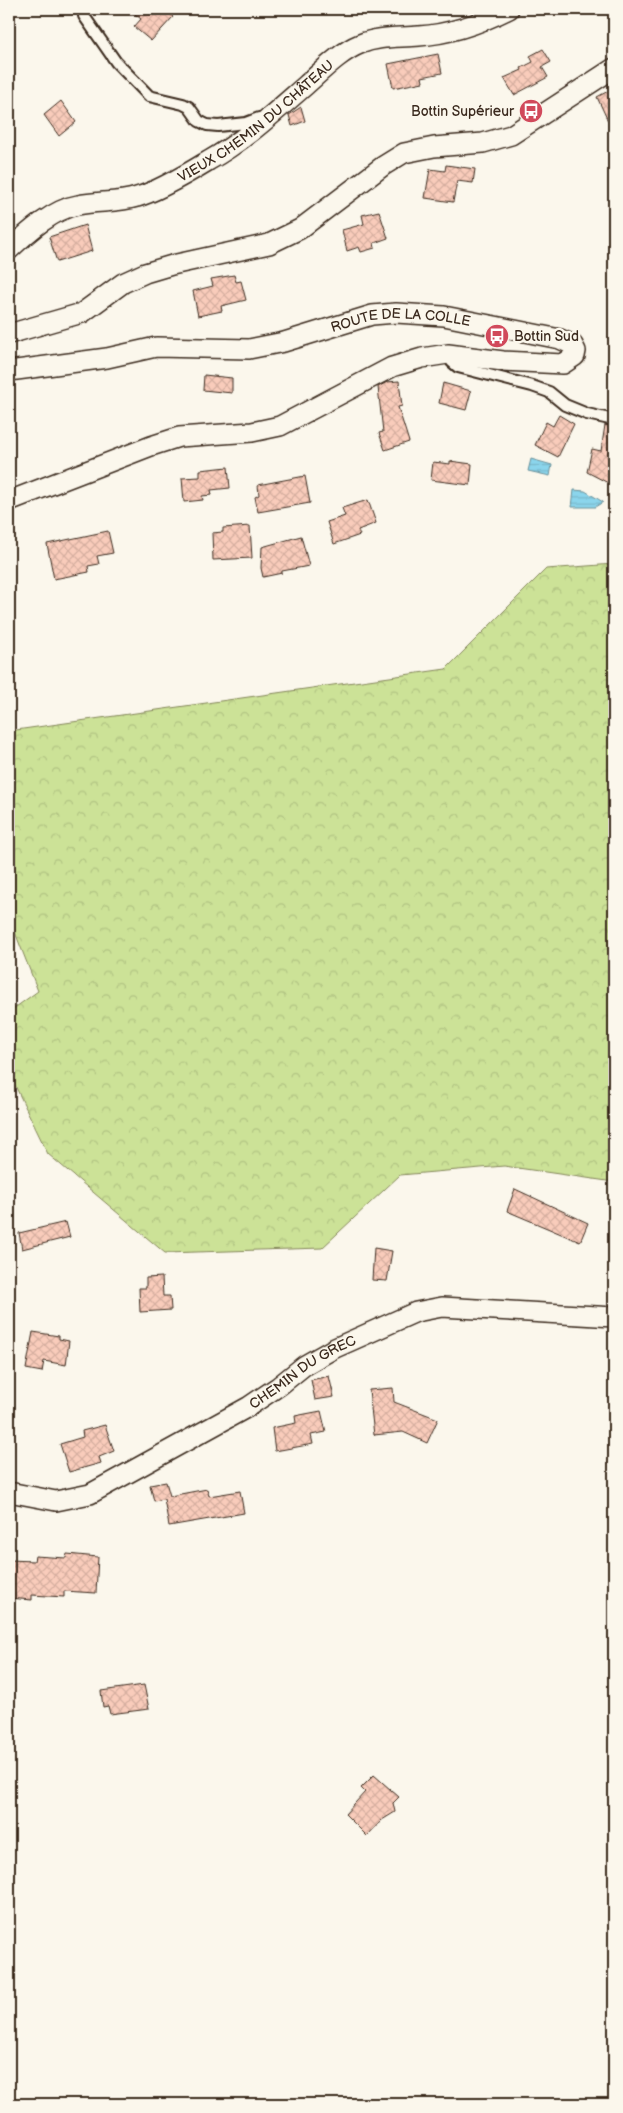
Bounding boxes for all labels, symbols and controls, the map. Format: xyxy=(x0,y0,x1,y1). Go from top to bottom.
street label: VIEUX CHEMIN DU CHÂTEAU xyxy=(175,56,337,186)
bus stop icon: Bottin Supérieur xyxy=(518,98,544,124)
place label: Bottin Supérieur xyxy=(411,103,515,120)
street label: ROUTE DE LA COLLE xyxy=(329,305,472,336)
bus stop icon: Bottin Sud xyxy=(484,323,510,349)
place label: Bottin Sud xyxy=(514,328,579,345)
street label: CHEMIN DU GREC xyxy=(246,1332,358,1413)

